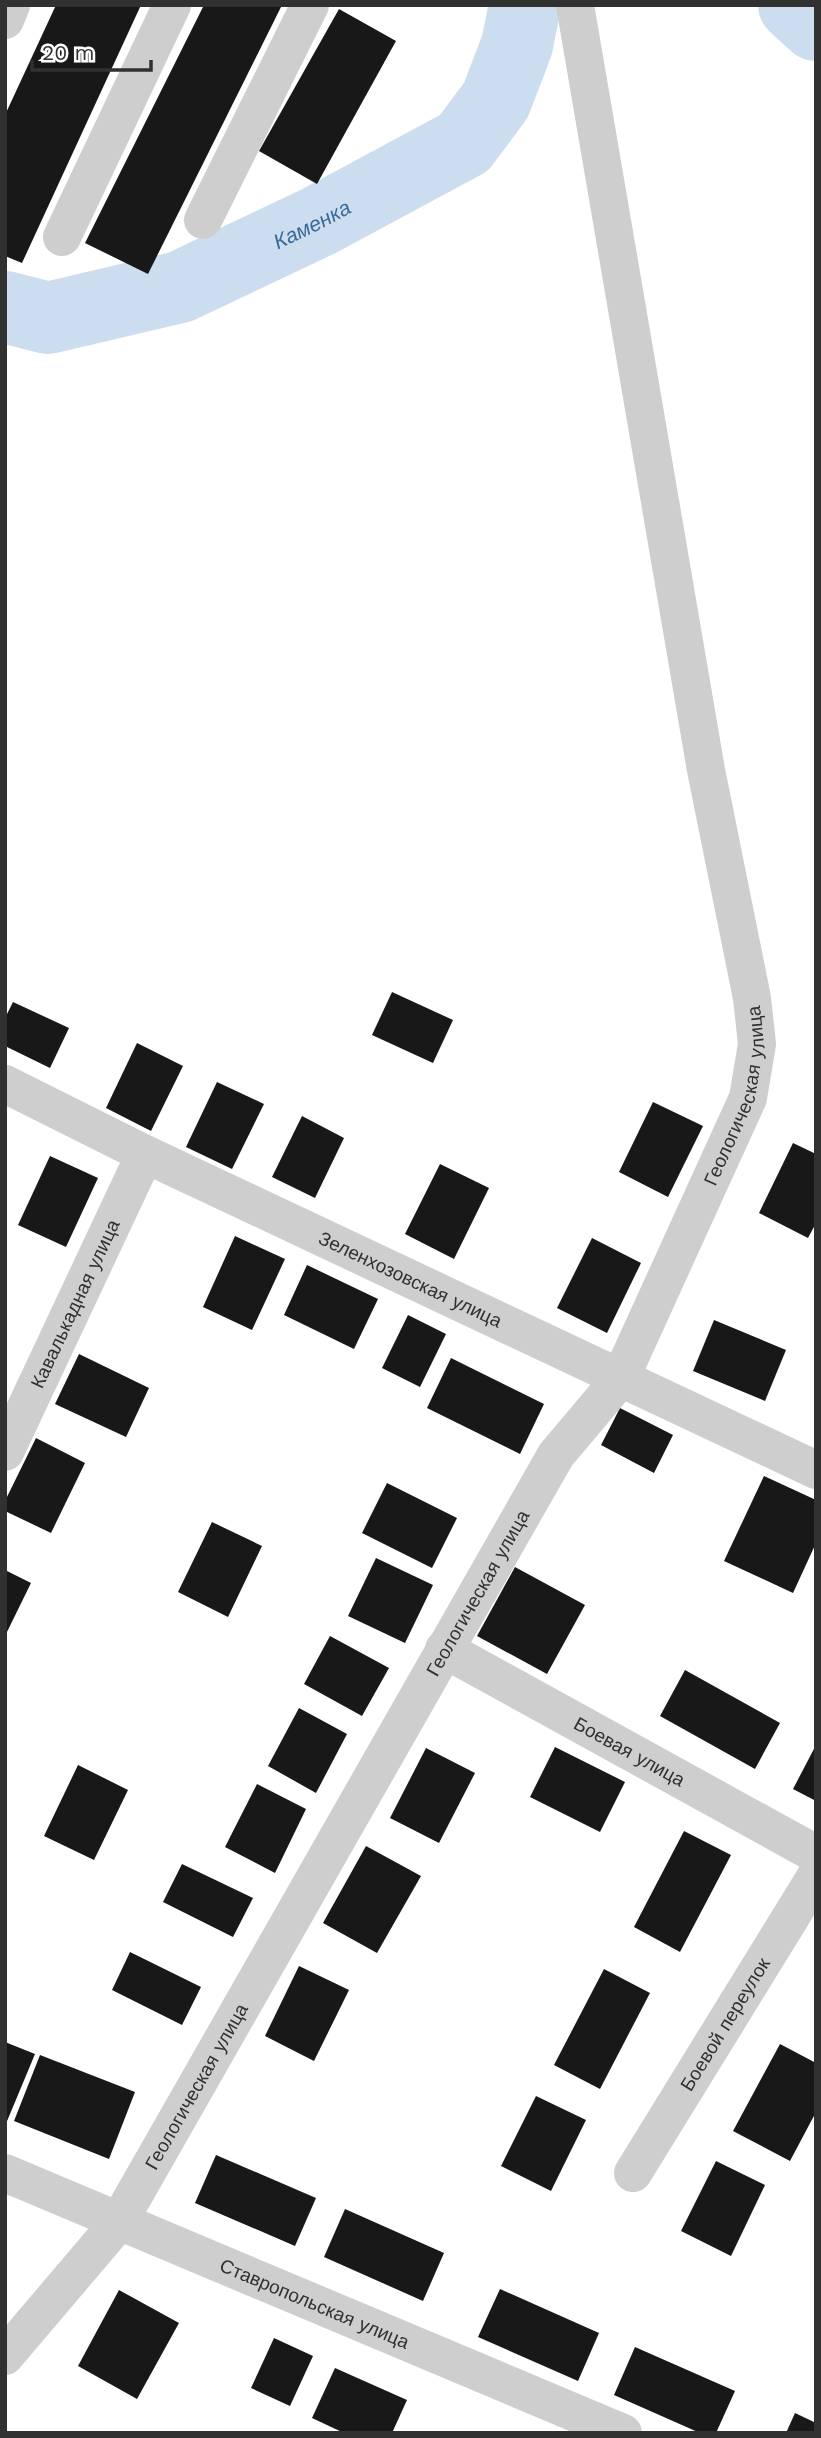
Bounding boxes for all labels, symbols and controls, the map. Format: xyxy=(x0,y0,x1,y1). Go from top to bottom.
scale bar xyxy=(32,28,150,72)
text: 20 m xyxy=(42,40,94,65)
water label: Каменка xyxy=(269,194,355,254)
street label: Геологическая улица xyxy=(698,1004,769,1189)
street label: Кавалькадная улица xyxy=(25,1215,124,1392)
street label: Зеленхозовская улица xyxy=(315,1226,506,1332)
street label: Геологическая улица xyxy=(421,1505,534,1680)
street label: Боевая улица xyxy=(570,1712,690,1791)
street label: Боевой переулок xyxy=(675,1953,775,2095)
street label: Геологическая улица xyxy=(140,1999,253,2173)
street label: Ставропольская улица xyxy=(217,2253,413,2353)

